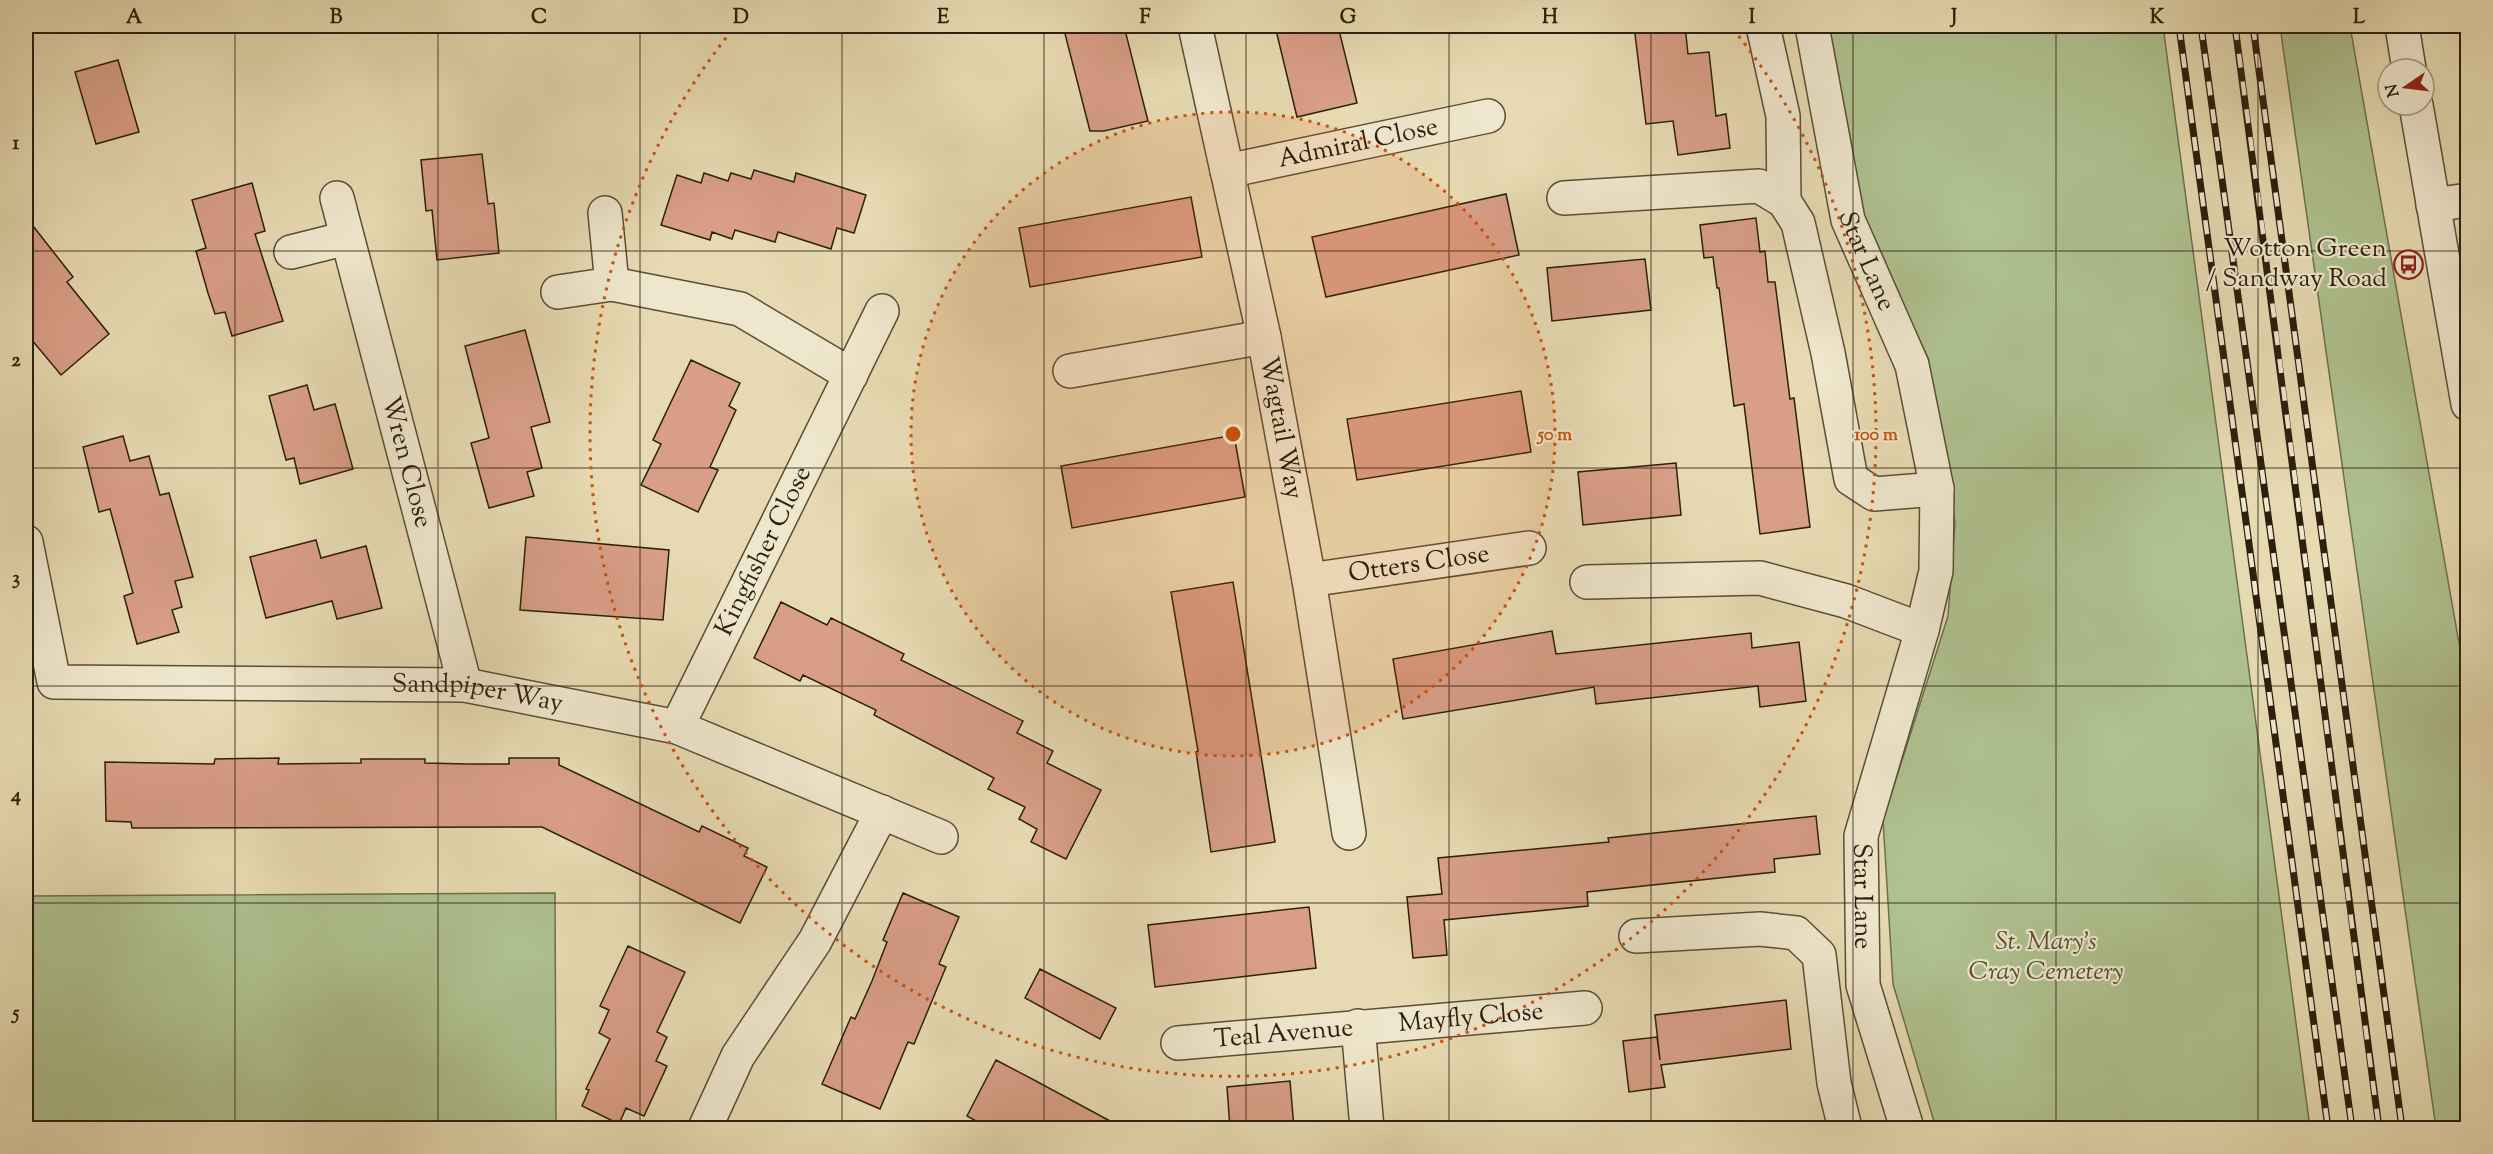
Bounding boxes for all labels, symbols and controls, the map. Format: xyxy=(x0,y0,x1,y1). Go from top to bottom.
text: A xyxy=(126,4,143,33)
text: B xyxy=(330,4,343,33)
text: C xyxy=(531,4,547,33)
text: D xyxy=(733,4,749,33)
text: E xyxy=(937,4,950,33)
text: F xyxy=(1139,4,1151,33)
text: G xyxy=(1340,4,1357,33)
text: H xyxy=(1542,4,1558,33)
text: I xyxy=(1749,4,1756,33)
text: J xyxy=(1949,4,1957,33)
text: K xyxy=(2150,4,2165,33)
text: L xyxy=(2353,4,2366,33)
north arrow xyxy=(2376,57,2436,117)
text: N xyxy=(2381,81,2407,99)
street label: Admiral Close xyxy=(1275,109,1441,178)
text: 1 xyxy=(13,130,20,159)
street label: Star Lane xyxy=(1828,208,1904,317)
place label: Wotton Green / Sandway Road xyxy=(2206,231,2387,298)
bus stop icon: Wotton Green / Sandway Road xyxy=(2392,248,2424,280)
text: 2 xyxy=(11,347,21,376)
street label: Wagtail Way xyxy=(1249,353,1312,502)
street label: Wren Close xyxy=(371,392,441,532)
text: 50 m xyxy=(1536,423,1572,449)
text: 100 m xyxy=(1854,423,1898,449)
centre of rings xyxy=(1223,424,1243,444)
street label: Kingfisher Close xyxy=(706,460,821,643)
street label: Otters Close xyxy=(1346,535,1492,593)
text: 3 xyxy=(12,565,20,594)
street label: Sandpiper Way xyxy=(392,666,566,722)
text: 4 xyxy=(10,782,21,811)
street label: Star Lane xyxy=(1843,843,1881,950)
park label: St. Mary's Cray Cemetery xyxy=(1969,924,2123,991)
street label: Mayfly Close xyxy=(1397,993,1545,1042)
text: 5 xyxy=(11,1000,20,1029)
street label: Teal Avenue xyxy=(1212,1009,1355,1058)

